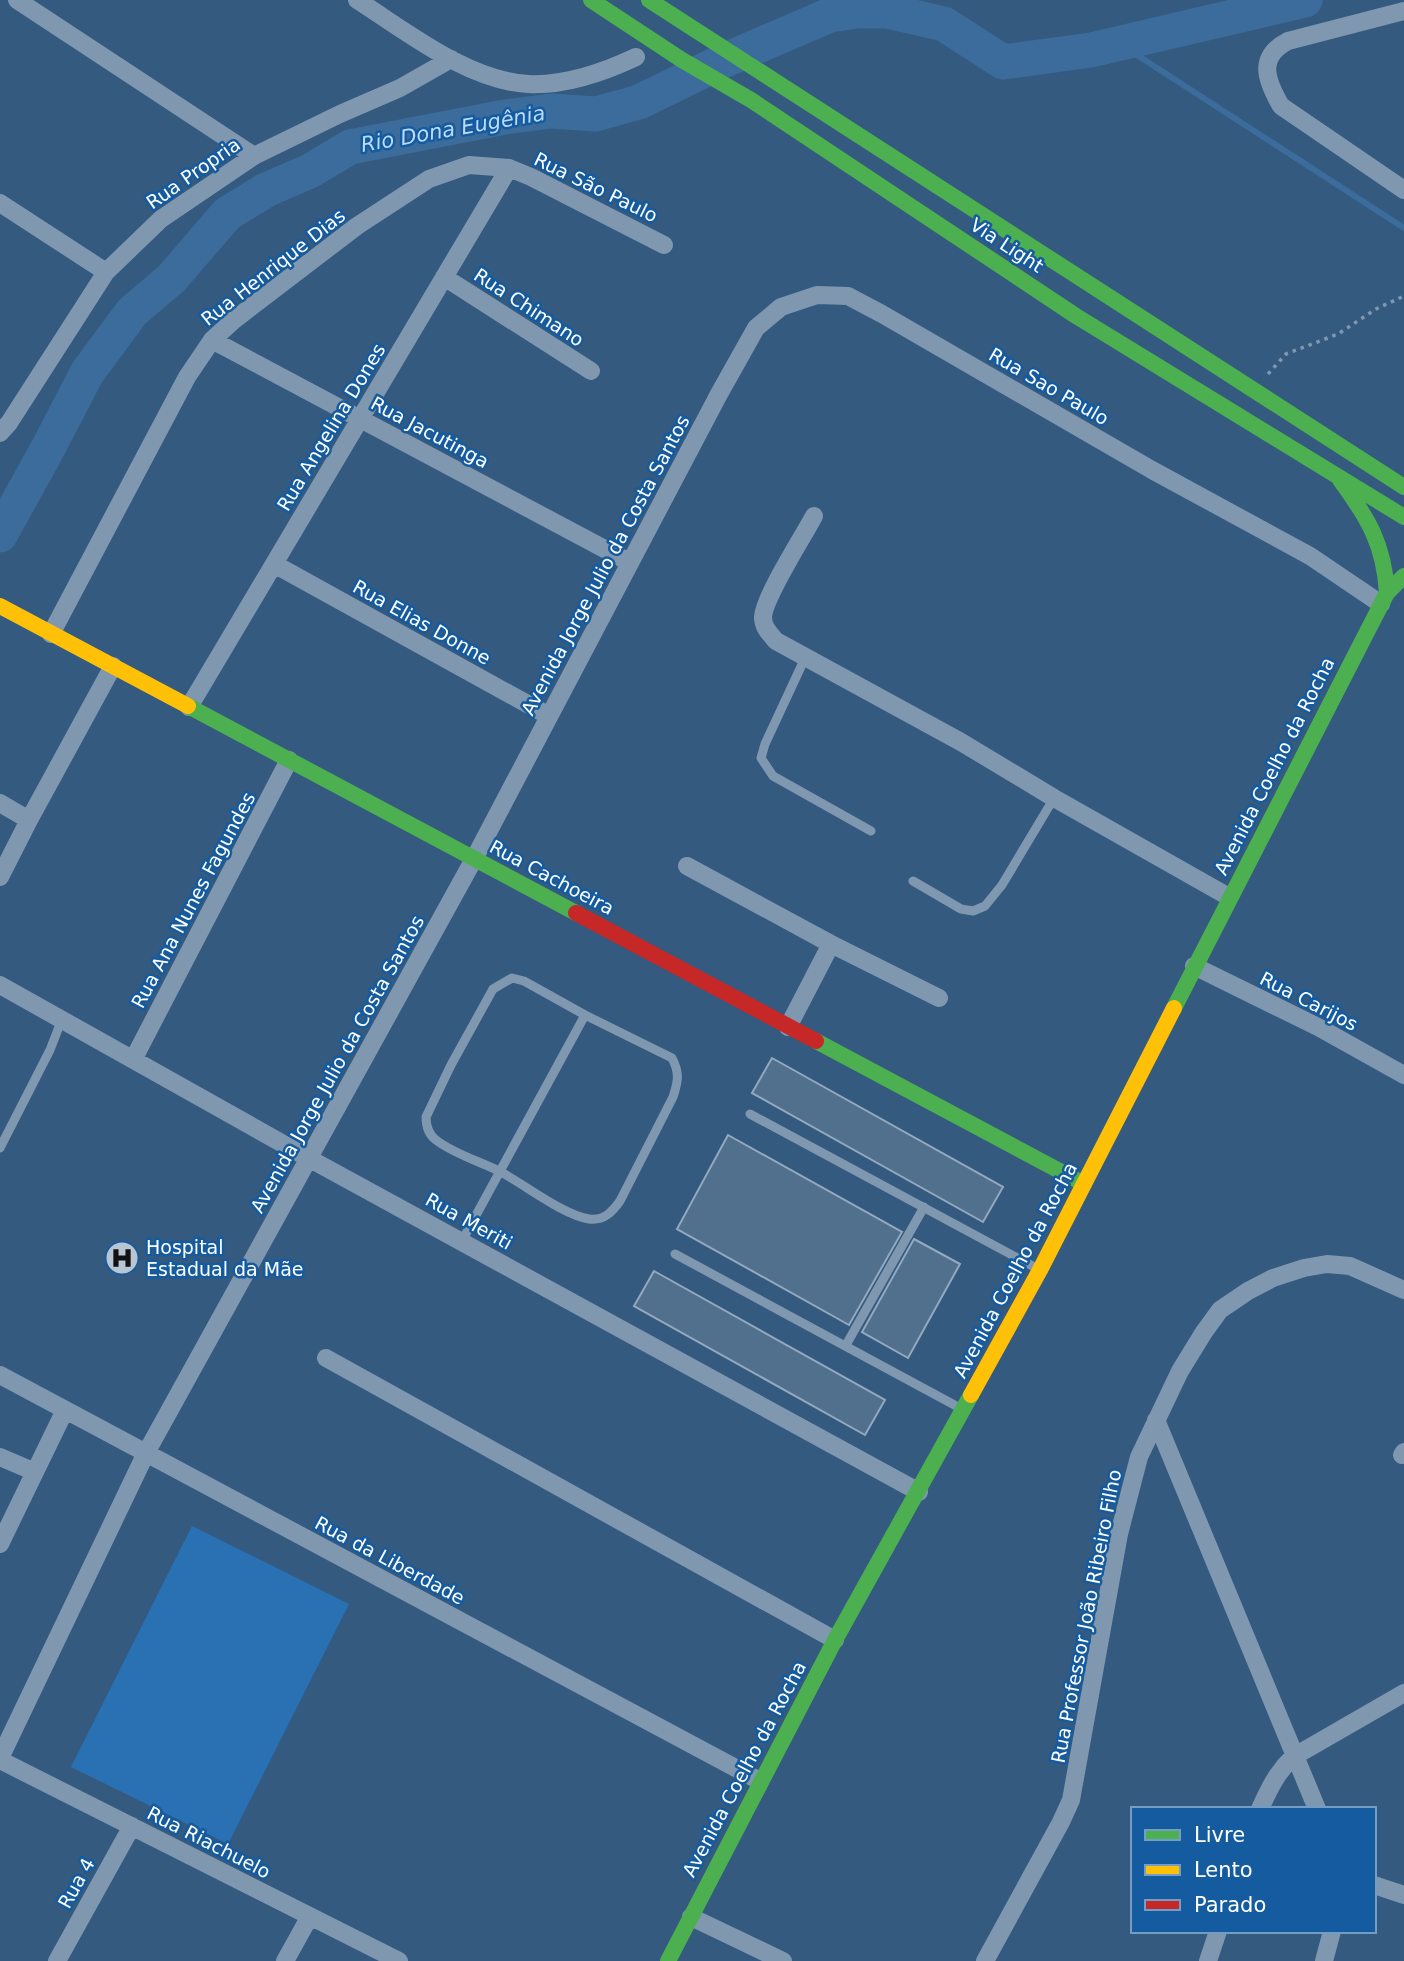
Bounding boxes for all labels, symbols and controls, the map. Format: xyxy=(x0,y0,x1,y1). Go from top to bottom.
water label: Rio Dona Eugênia xyxy=(359,101,547,157)
street label: Rua Propria xyxy=(142,133,244,213)
street label: Rua São Paulo xyxy=(531,148,661,226)
street label: Rua Henrique Dias xyxy=(197,204,349,330)
street label: Via Light xyxy=(966,213,1048,277)
street label: Rua Chimano xyxy=(470,263,588,351)
street label: Rua Angelina Dones xyxy=(272,339,390,515)
street label: Rua Sao Paulo xyxy=(985,343,1113,429)
street label: Rua Jacutinga xyxy=(367,392,493,472)
street label: Avenida Jorge Julio da Costa Santos xyxy=(516,411,694,719)
street label: Rua Elias Donne xyxy=(349,575,495,669)
street label: Avenida Coelho da Rocha xyxy=(1209,654,1339,878)
street label: Rua Ana Nunes Fagundes xyxy=(127,788,259,1012)
street label: Rua Cachoeira xyxy=(486,835,618,919)
street label: Avenida Jorge Julio da Costa Santos xyxy=(246,911,428,1217)
street label: Rua Carijos xyxy=(1256,967,1362,1035)
street label: Avenida Coelho da Rocha xyxy=(949,1158,1081,1382)
street label: Rua Meriti xyxy=(422,1188,516,1254)
place label: Hospital Estadual da Mãe xyxy=(146,1236,304,1280)
hospital icon: Hospital Estadual da Mãe xyxy=(103,1239,141,1277)
street label: Rua Professor João Ribeiro Filho xyxy=(1047,1467,1125,1765)
street label: Rua da Liberdade xyxy=(311,1511,469,1609)
street label: Avenida Coelho da Rocha xyxy=(678,1657,810,1881)
street label: Rua Riachuelo xyxy=(144,1801,274,1883)
legend xyxy=(1131,1807,1376,1933)
text: Livre xyxy=(1194,1823,1245,1847)
street label: Rua 4 xyxy=(53,1854,99,1912)
text: Lento xyxy=(1194,1858,1253,1882)
text: Parado xyxy=(1194,1893,1266,1917)

